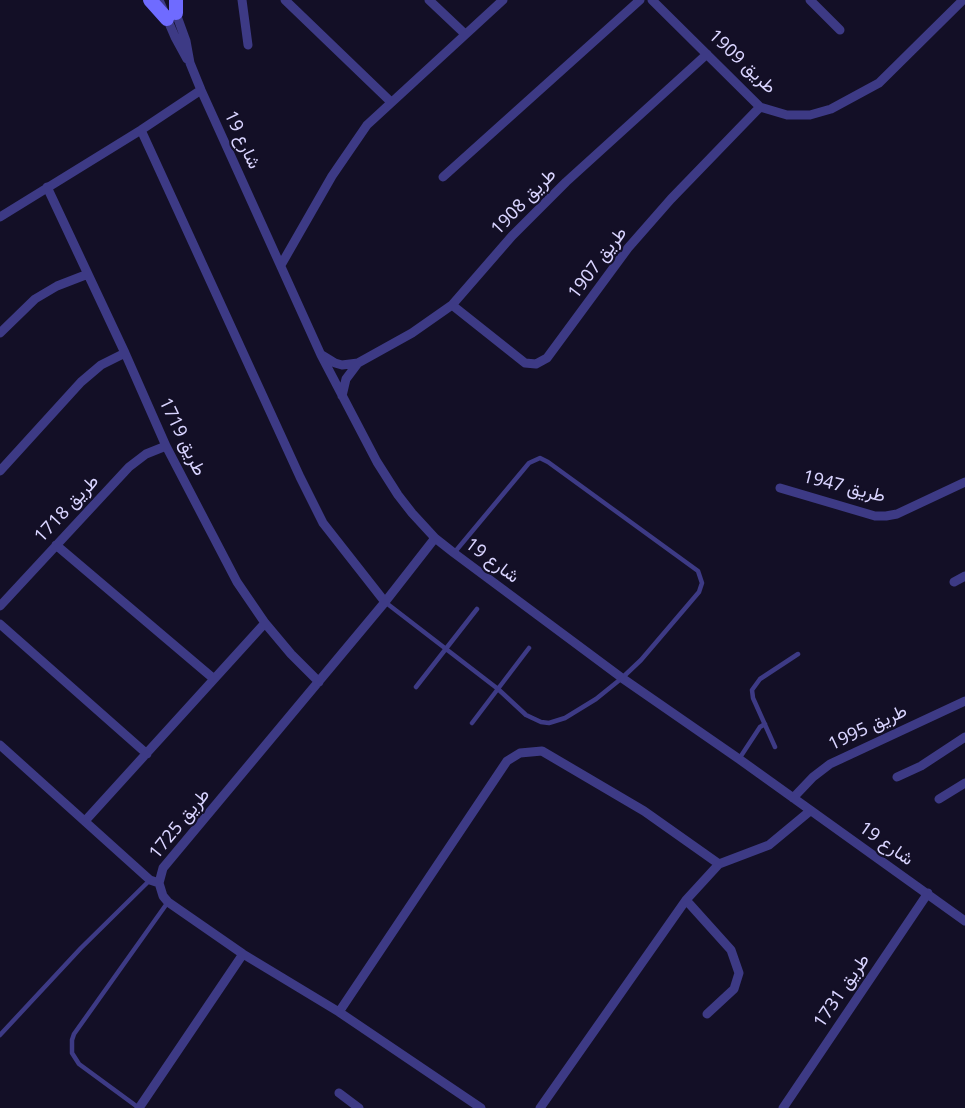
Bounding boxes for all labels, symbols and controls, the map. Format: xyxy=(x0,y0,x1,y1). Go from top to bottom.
street label: طريق 1909 xyxy=(704,25,780,99)
street label: شارع 19 xyxy=(219,108,265,172)
street label: طريق 1908 xyxy=(487,164,561,240)
street label: طريق 1907 xyxy=(564,223,632,303)
street label: طريق 1719 xyxy=(154,395,210,479)
street label: طريق 1947 xyxy=(801,466,887,508)
street label: طريق 1718 xyxy=(30,471,104,547)
street label: شارع 19 xyxy=(461,534,523,588)
street label: طريق 1995 xyxy=(825,700,911,756)
street label: طريق 1725 xyxy=(145,785,215,863)
street label: شارع 19 xyxy=(855,818,917,870)
street label: طريق 1731 xyxy=(810,950,874,1032)

